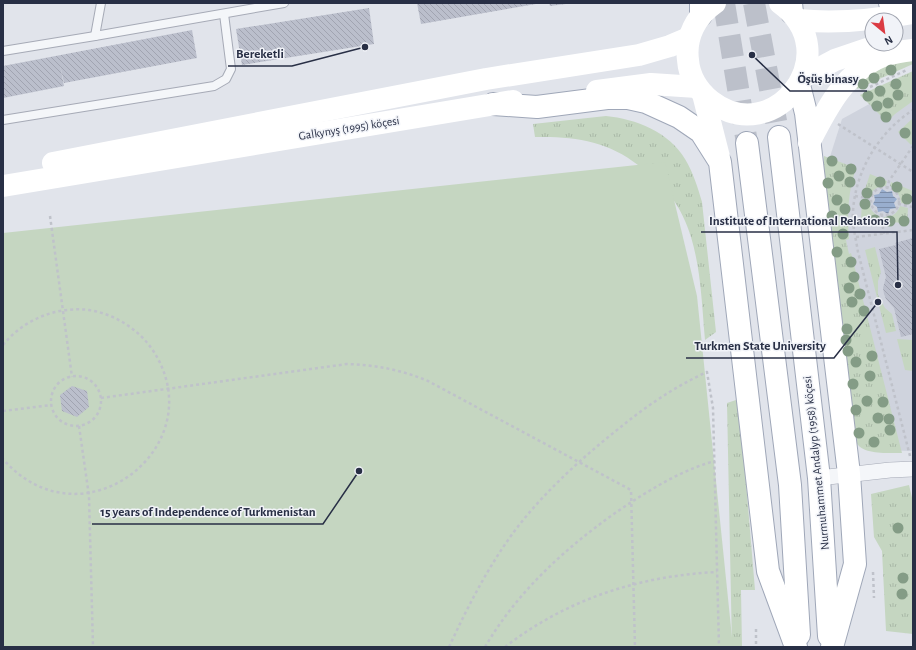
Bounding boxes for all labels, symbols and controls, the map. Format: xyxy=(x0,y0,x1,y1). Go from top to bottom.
north arrow xyxy=(864,12,904,52)
text: N xyxy=(883,34,895,47)
callout: Bereketli xyxy=(228,41,292,66)
text: Bereketli xyxy=(236,48,284,61)
callout: Öşüş binasy xyxy=(790,66,867,91)
text: Öşüş binasy xyxy=(797,72,859,86)
street label: Galkynyş (1995) köçesi xyxy=(298,114,400,143)
callout: Institute of International Relations xyxy=(701,207,897,232)
text: Institute of International Relations xyxy=(709,215,889,228)
callout: Turkmen State University xyxy=(686,333,834,358)
text: Turkmen State University xyxy=(694,340,826,353)
street label: Nurmuhammet Andalyp (1958) köçesi xyxy=(801,375,832,551)
callout: 15 years of Independence of Turkmenistan xyxy=(92,499,323,524)
text: 15 years of Independence of Turkmenistan xyxy=(100,506,316,519)

